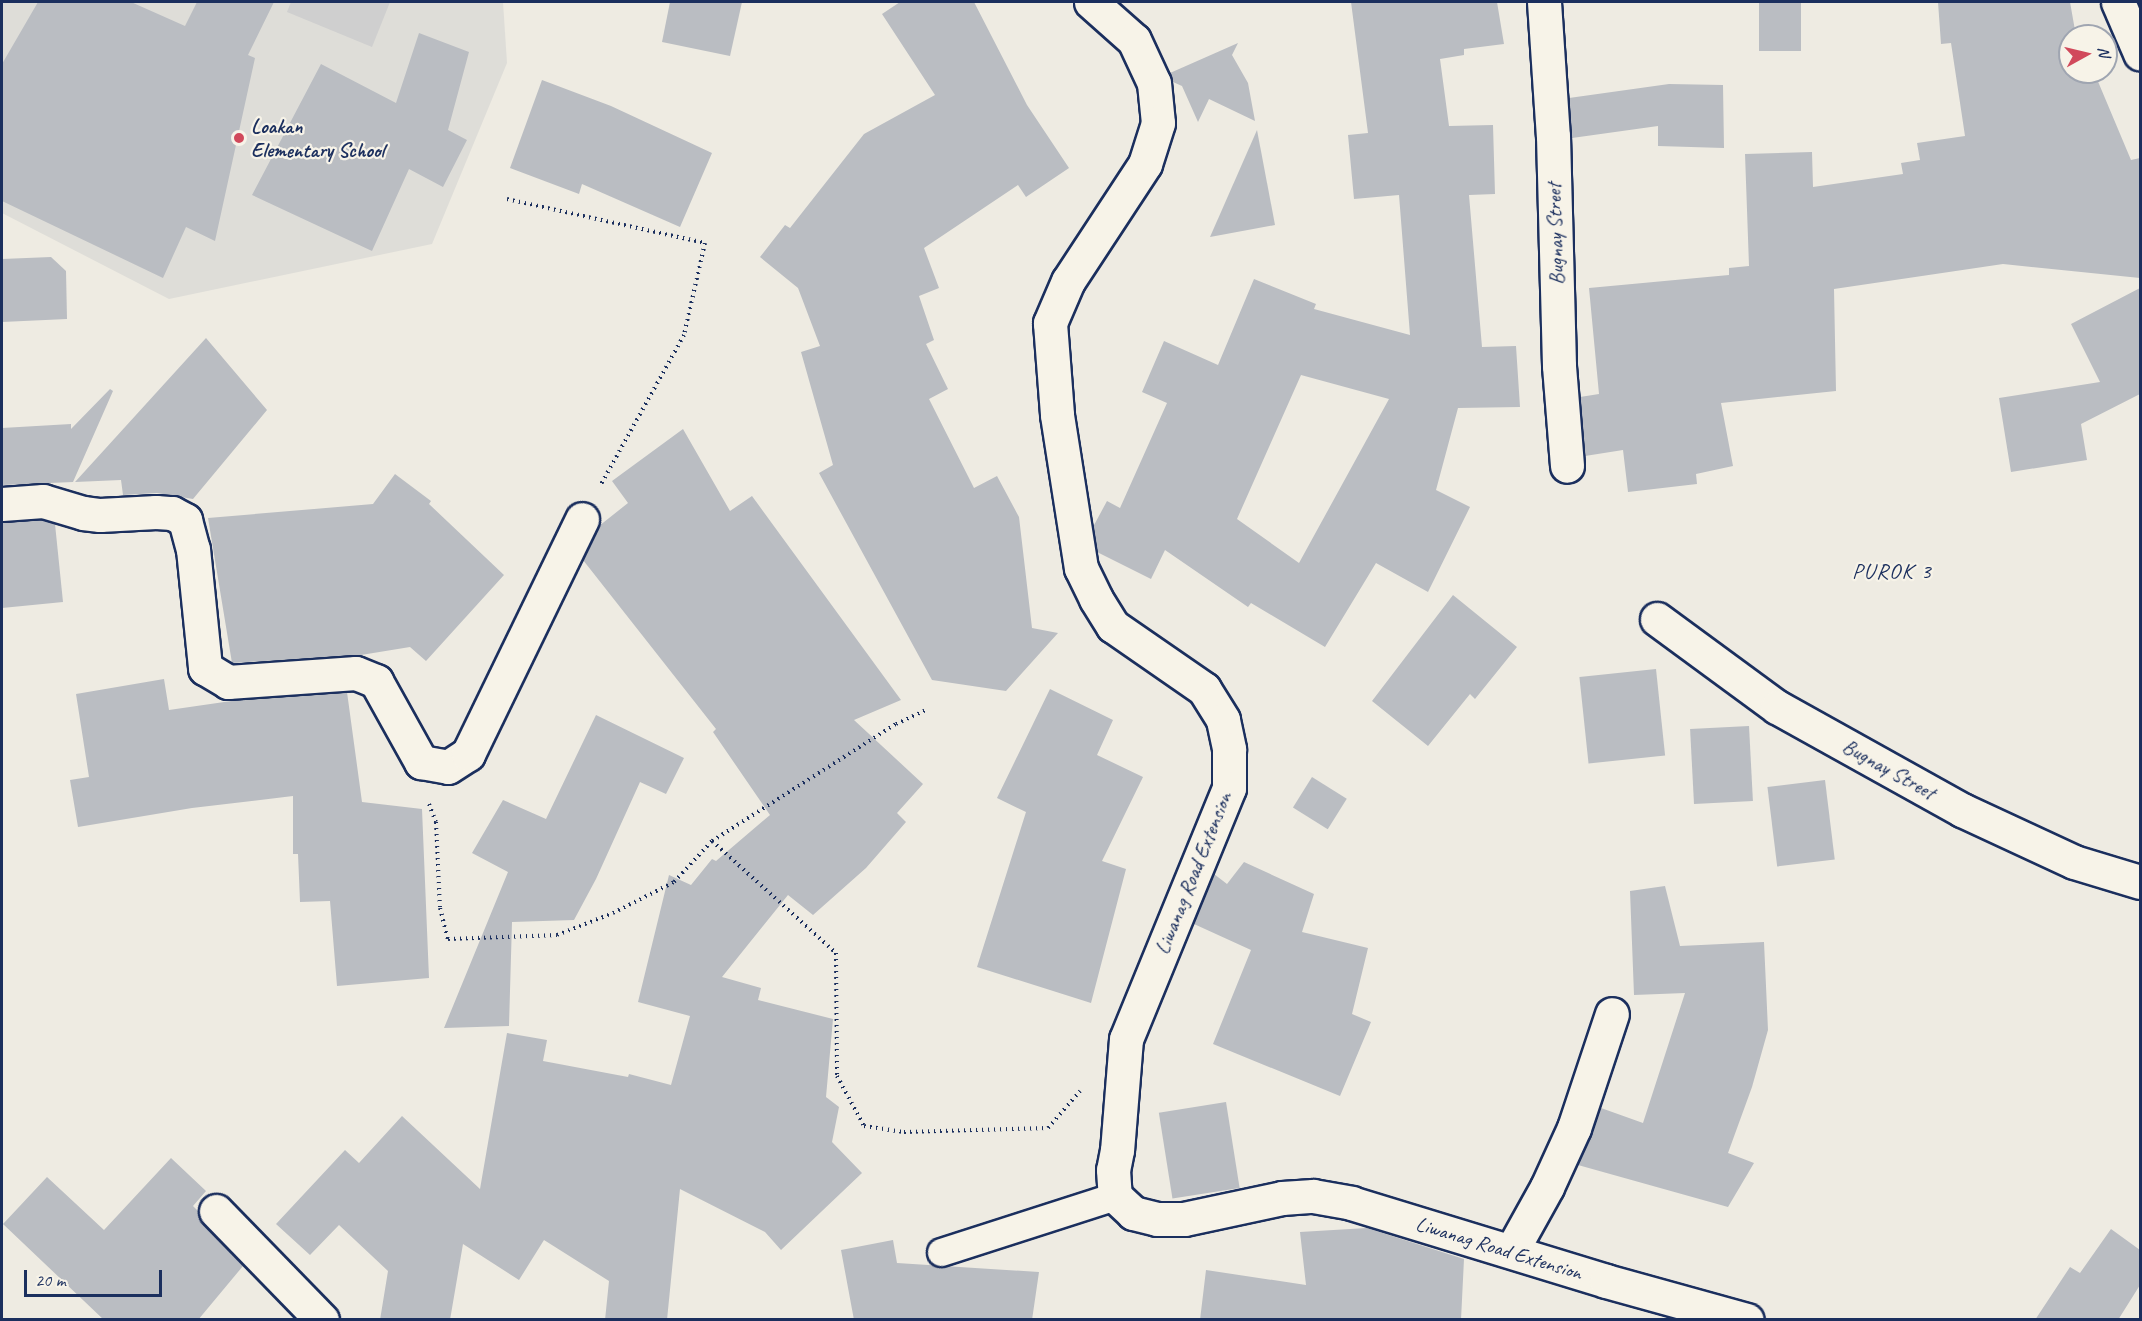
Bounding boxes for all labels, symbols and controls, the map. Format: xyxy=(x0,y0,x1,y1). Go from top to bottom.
north arrow xyxy=(2058,24,2118,84)
text: N xyxy=(2093,45,2114,58)
place label: Loakan Elementary School xyxy=(251,113,384,163)
marker: Loakan Elementary School xyxy=(232,131,246,145)
street label: Bugnay Street xyxy=(1541,183,1569,285)
district label: PUROK 3 xyxy=(1852,559,1932,585)
street label: Bugnay Street xyxy=(1838,733,1940,805)
street label: Liwanag Road Extension xyxy=(1149,788,1237,958)
street label: Liwanag Road Extension xyxy=(1413,1211,1585,1285)
scale bar xyxy=(27,1258,165,1296)
text: 20 m xyxy=(35,1269,66,1291)

